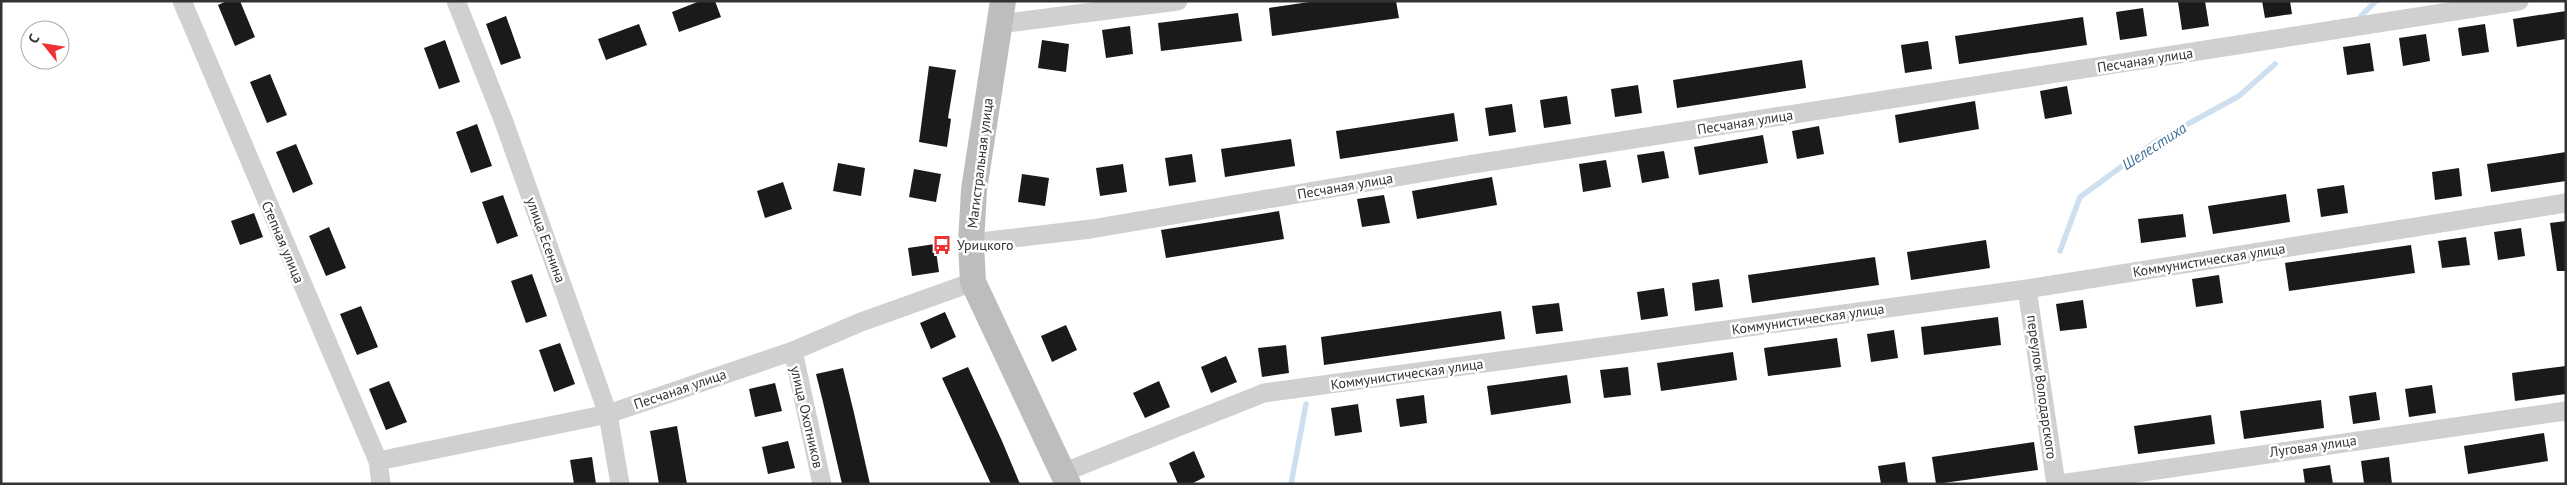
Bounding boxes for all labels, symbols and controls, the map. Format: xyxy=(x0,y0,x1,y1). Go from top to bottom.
north arrow xyxy=(20,20,70,70)
text: С xyxy=(24,30,44,46)
street label: Песчаная улица xyxy=(2096,44,2194,76)
street label: Магистральная улица xyxy=(963,97,997,229)
street label: Песчаная улица xyxy=(1696,106,1794,138)
water label: Шелестиха xyxy=(2118,118,2190,174)
street label: Песчаная улица xyxy=(1296,169,1394,203)
street label: улица Есенина xyxy=(522,195,570,285)
street label: Степная улица xyxy=(258,198,308,286)
bus stop icon: Урицкого xyxy=(931,234,953,256)
place label: Урицкого xyxy=(957,236,1013,254)
street label: Коммунистическая улица xyxy=(2132,239,2287,281)
street label: Коммунистическая улица xyxy=(1730,299,1886,339)
street label: переулок Володарского xyxy=(2023,314,2061,460)
street label: Коммунистическая улица xyxy=(1329,354,1485,394)
street label: улица Охотников xyxy=(786,364,828,470)
street label: Песчаная улица xyxy=(631,365,729,413)
street label: Луговая улица xyxy=(2267,431,2358,461)

